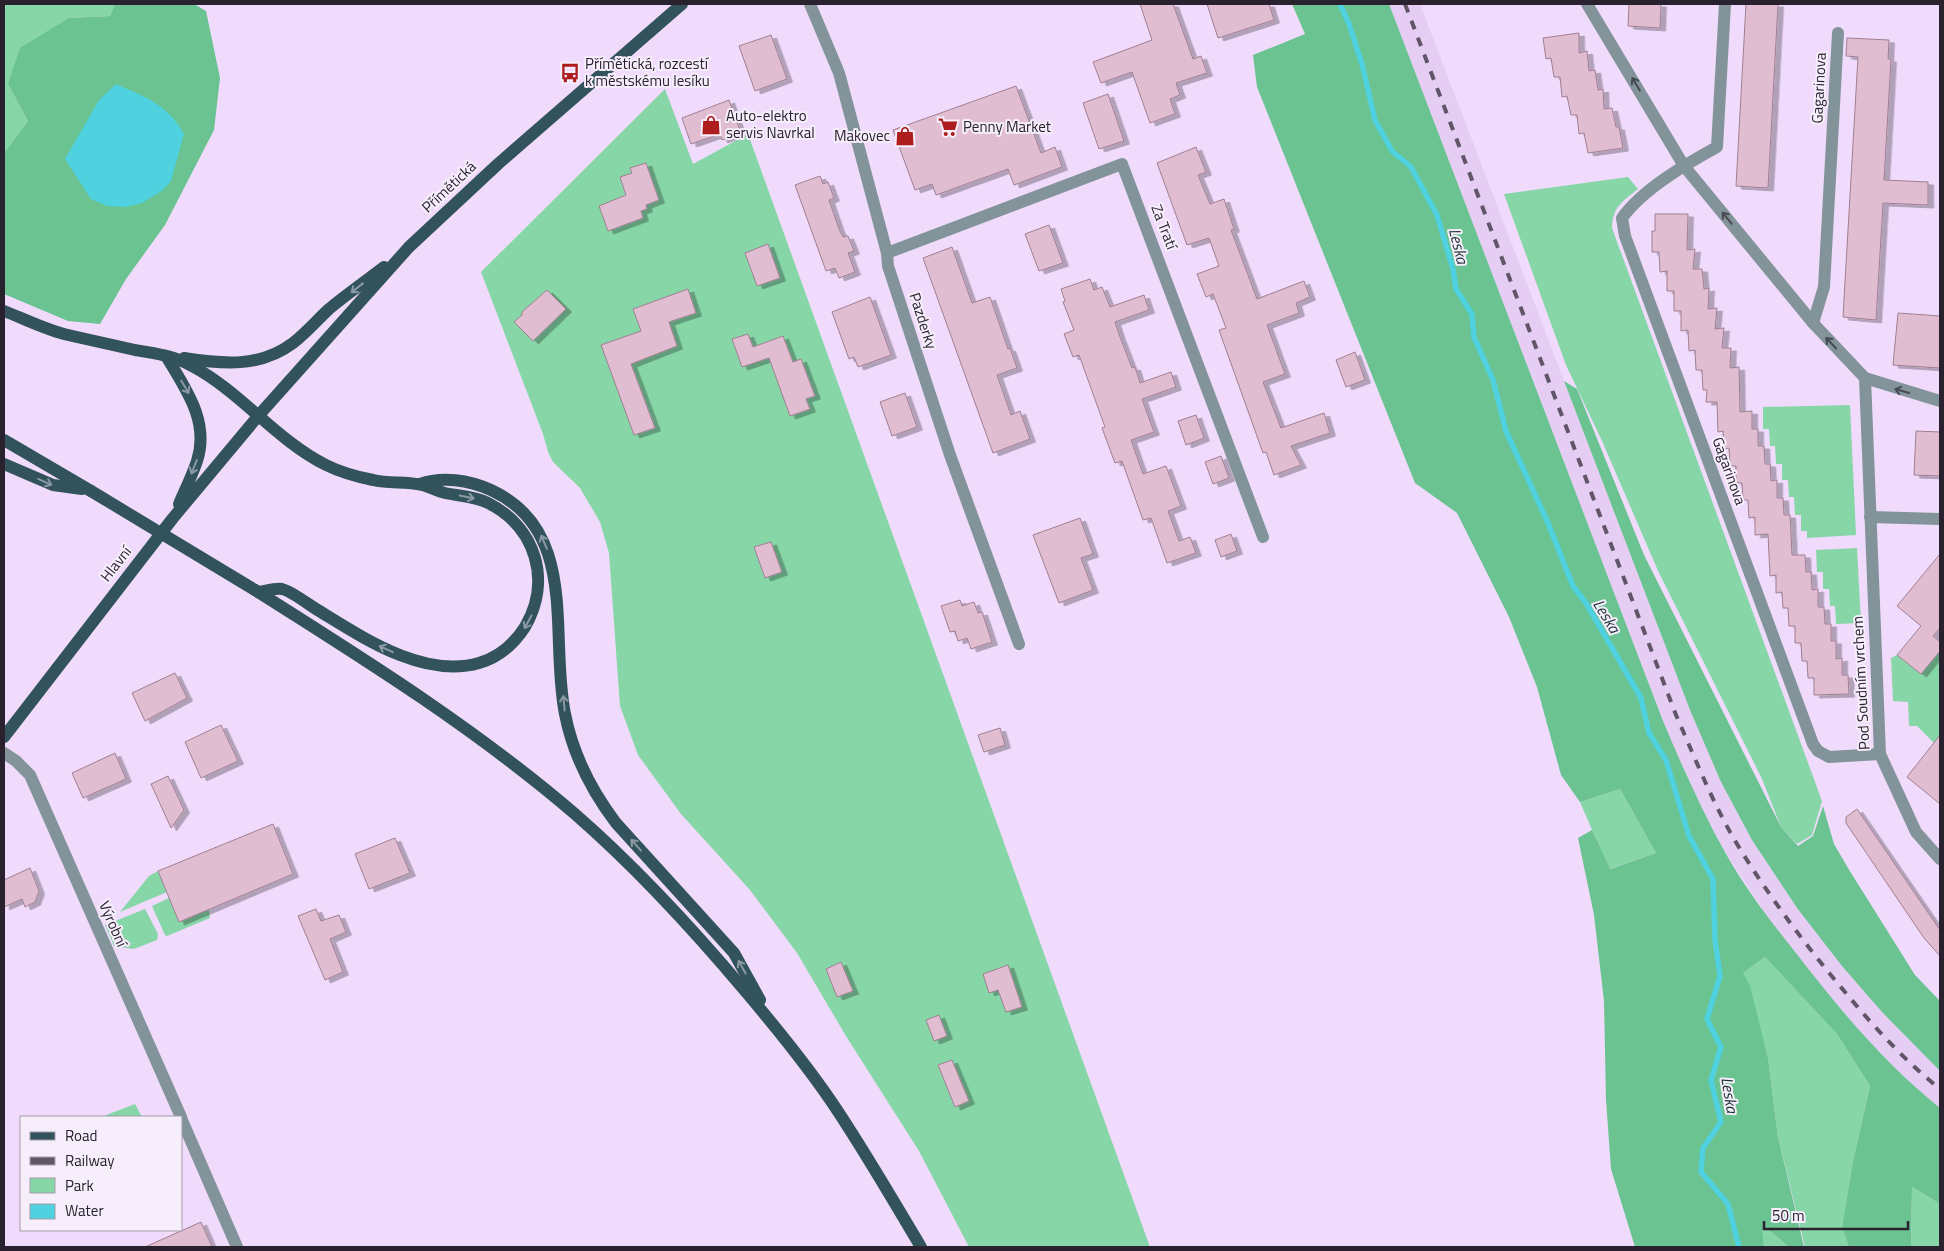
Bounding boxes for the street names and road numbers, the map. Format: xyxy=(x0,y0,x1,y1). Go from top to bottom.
street label: Gagarinova xyxy=(1805,51,1832,124)
street label: Přímětická xyxy=(416,155,481,218)
street label: Za Tratí xyxy=(1145,201,1184,254)
street label: Pazderky xyxy=(904,290,943,352)
street label: Gagarinova xyxy=(1707,434,1753,509)
street label: Hlavní xyxy=(94,540,138,586)
street label: Pod Soudním vrchem xyxy=(1846,615,1875,751)
street label: Výrobní xyxy=(93,897,134,952)

